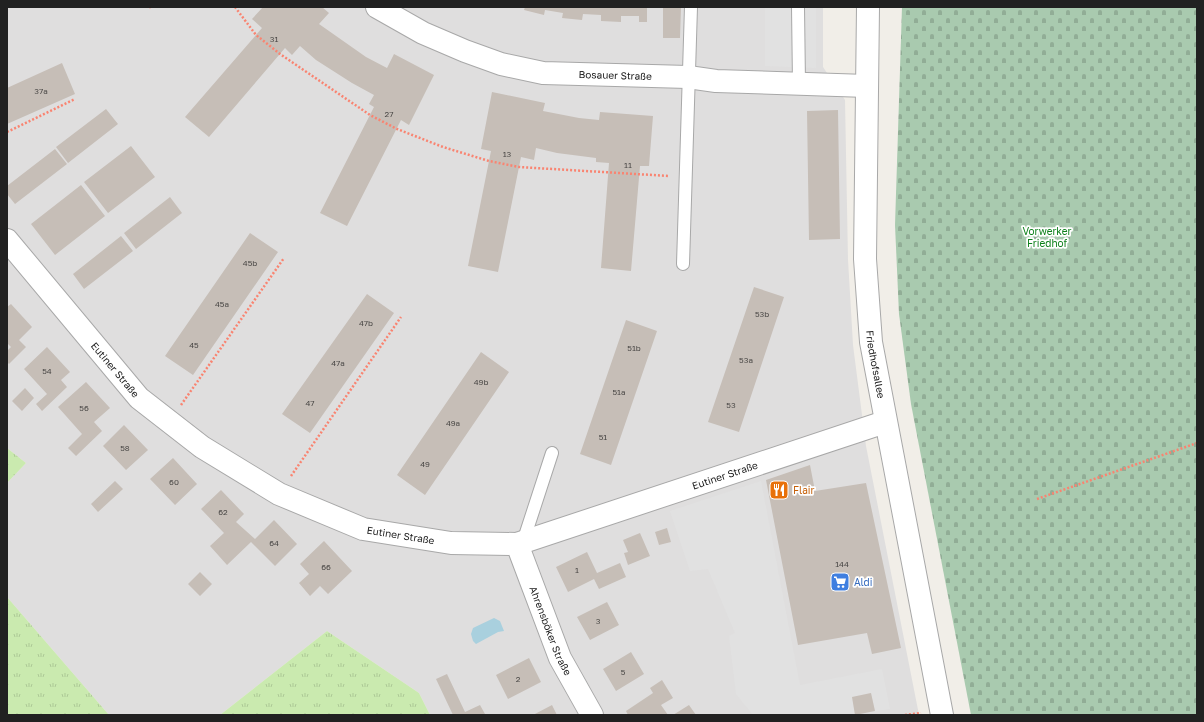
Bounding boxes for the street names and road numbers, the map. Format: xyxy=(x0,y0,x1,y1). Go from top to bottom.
street label: Bosauer Straße xyxy=(578,68,652,82)
street label: Friedhofsallee xyxy=(864,330,888,400)
street label: Eutiner Straße xyxy=(89,340,142,400)
street label: Eutiner Straße xyxy=(690,459,759,492)
street label: Eutiner Straße xyxy=(366,524,436,546)
street label: Ahrensböker Straße xyxy=(527,584,574,677)

